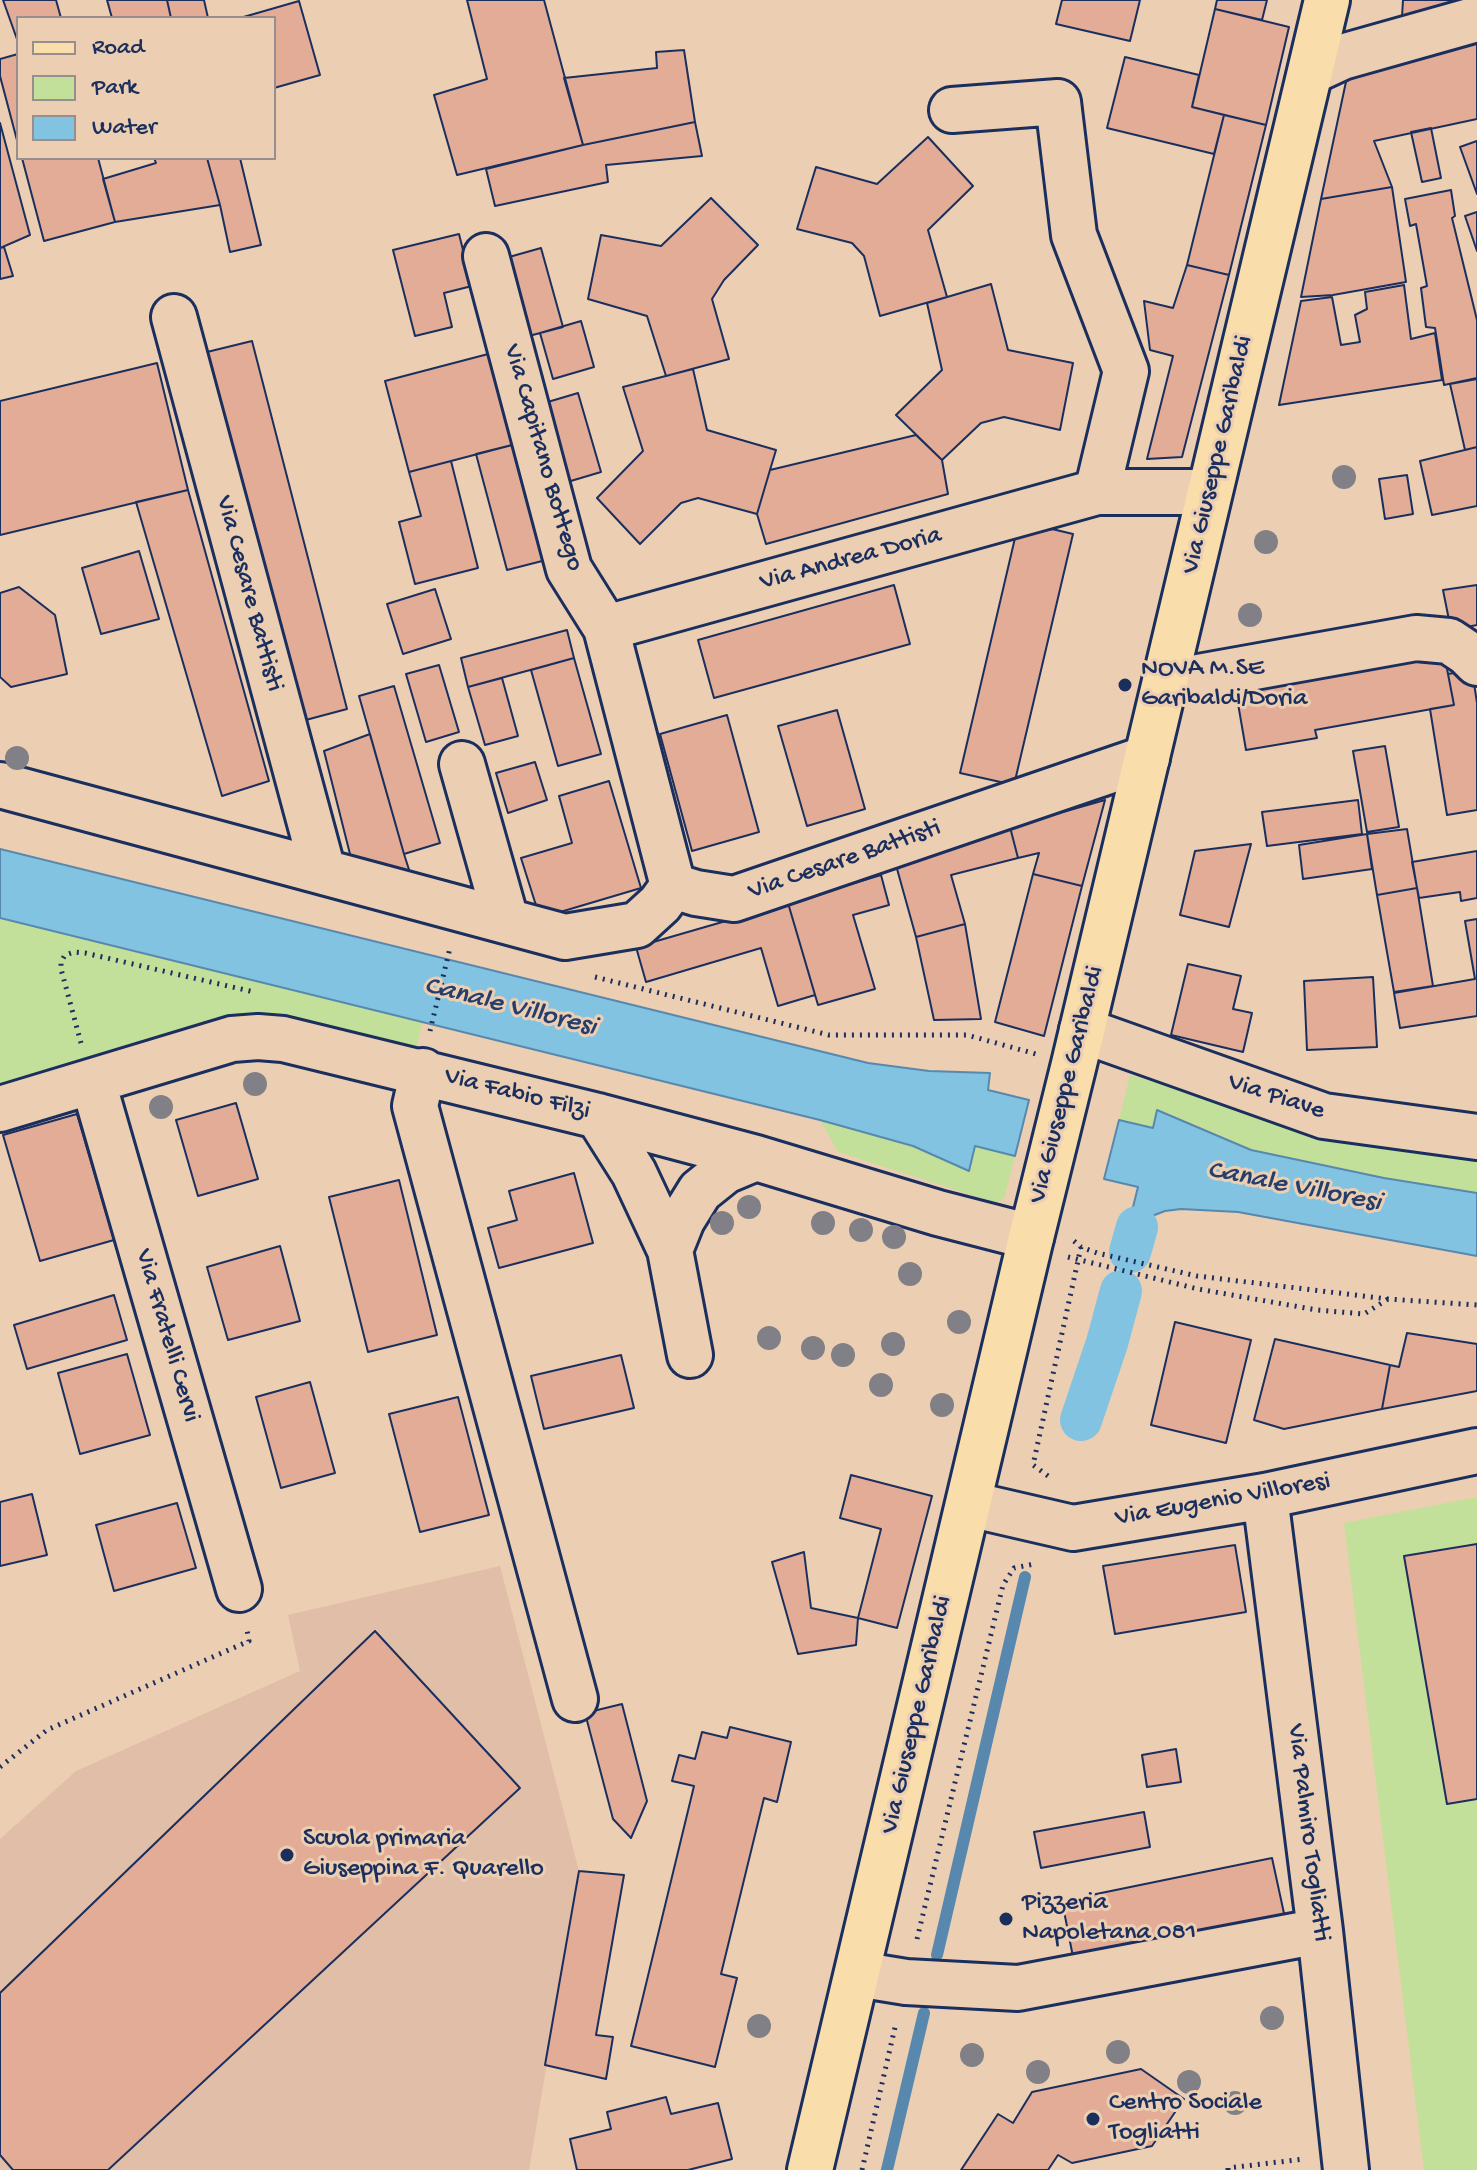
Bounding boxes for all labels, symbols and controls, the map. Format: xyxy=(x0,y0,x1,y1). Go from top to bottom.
legend xyxy=(16,16,276,160)
text: Road xyxy=(92,34,144,63)
text: Park xyxy=(92,74,138,103)
text: Water xyxy=(92,114,156,143)
street label: Via Giuseppe Garibaldi xyxy=(1176,333,1262,577)
street label: Via Capitano Bottego xyxy=(495,341,589,575)
street label: Via Cesare Battisti xyxy=(207,493,289,695)
street label: Via Andrea Doria xyxy=(757,521,945,599)
place label: NOVA M.SE Garibaldi/Doria xyxy=(1141,654,1307,716)
marker: NOVA M.SE Garibaldi/Doria xyxy=(1116,676,1134,694)
street label: Via Cesare Battisti xyxy=(745,813,945,909)
street label: Via Giuseppe Garibaldi xyxy=(1023,963,1113,1207)
water label: Canale Villoresi xyxy=(421,970,599,1046)
street label: Via Fabio Filzi xyxy=(441,1062,593,1128)
street label: Via Piave xyxy=(1224,1068,1328,1128)
water label: Canale Villoresi xyxy=(1204,1155,1384,1221)
street label: Via Fratelli Cervi xyxy=(126,1246,206,1426)
street label: Via Eugenio Villoresi xyxy=(1113,1467,1333,1535)
street label: Via Giuseppe Garibaldi xyxy=(875,1593,961,1837)
street label: Via Palmiro Togliatti xyxy=(1278,1722,1336,1944)
place label: Scuola primaria Giuseppina F. Quarello xyxy=(303,1824,544,1886)
marker: Scuola primaria Giuseppina F. Quarello xyxy=(278,1846,296,1864)
place label: Pizzeria Napoletana 081 xyxy=(1022,1888,1196,1950)
marker: Pizzeria Napoletana 081 xyxy=(997,1910,1015,1928)
place label: Centro Sociale Togliatti xyxy=(1109,2088,1262,2150)
marker: Centro Sociale Togliatti xyxy=(1084,2110,1102,2128)

